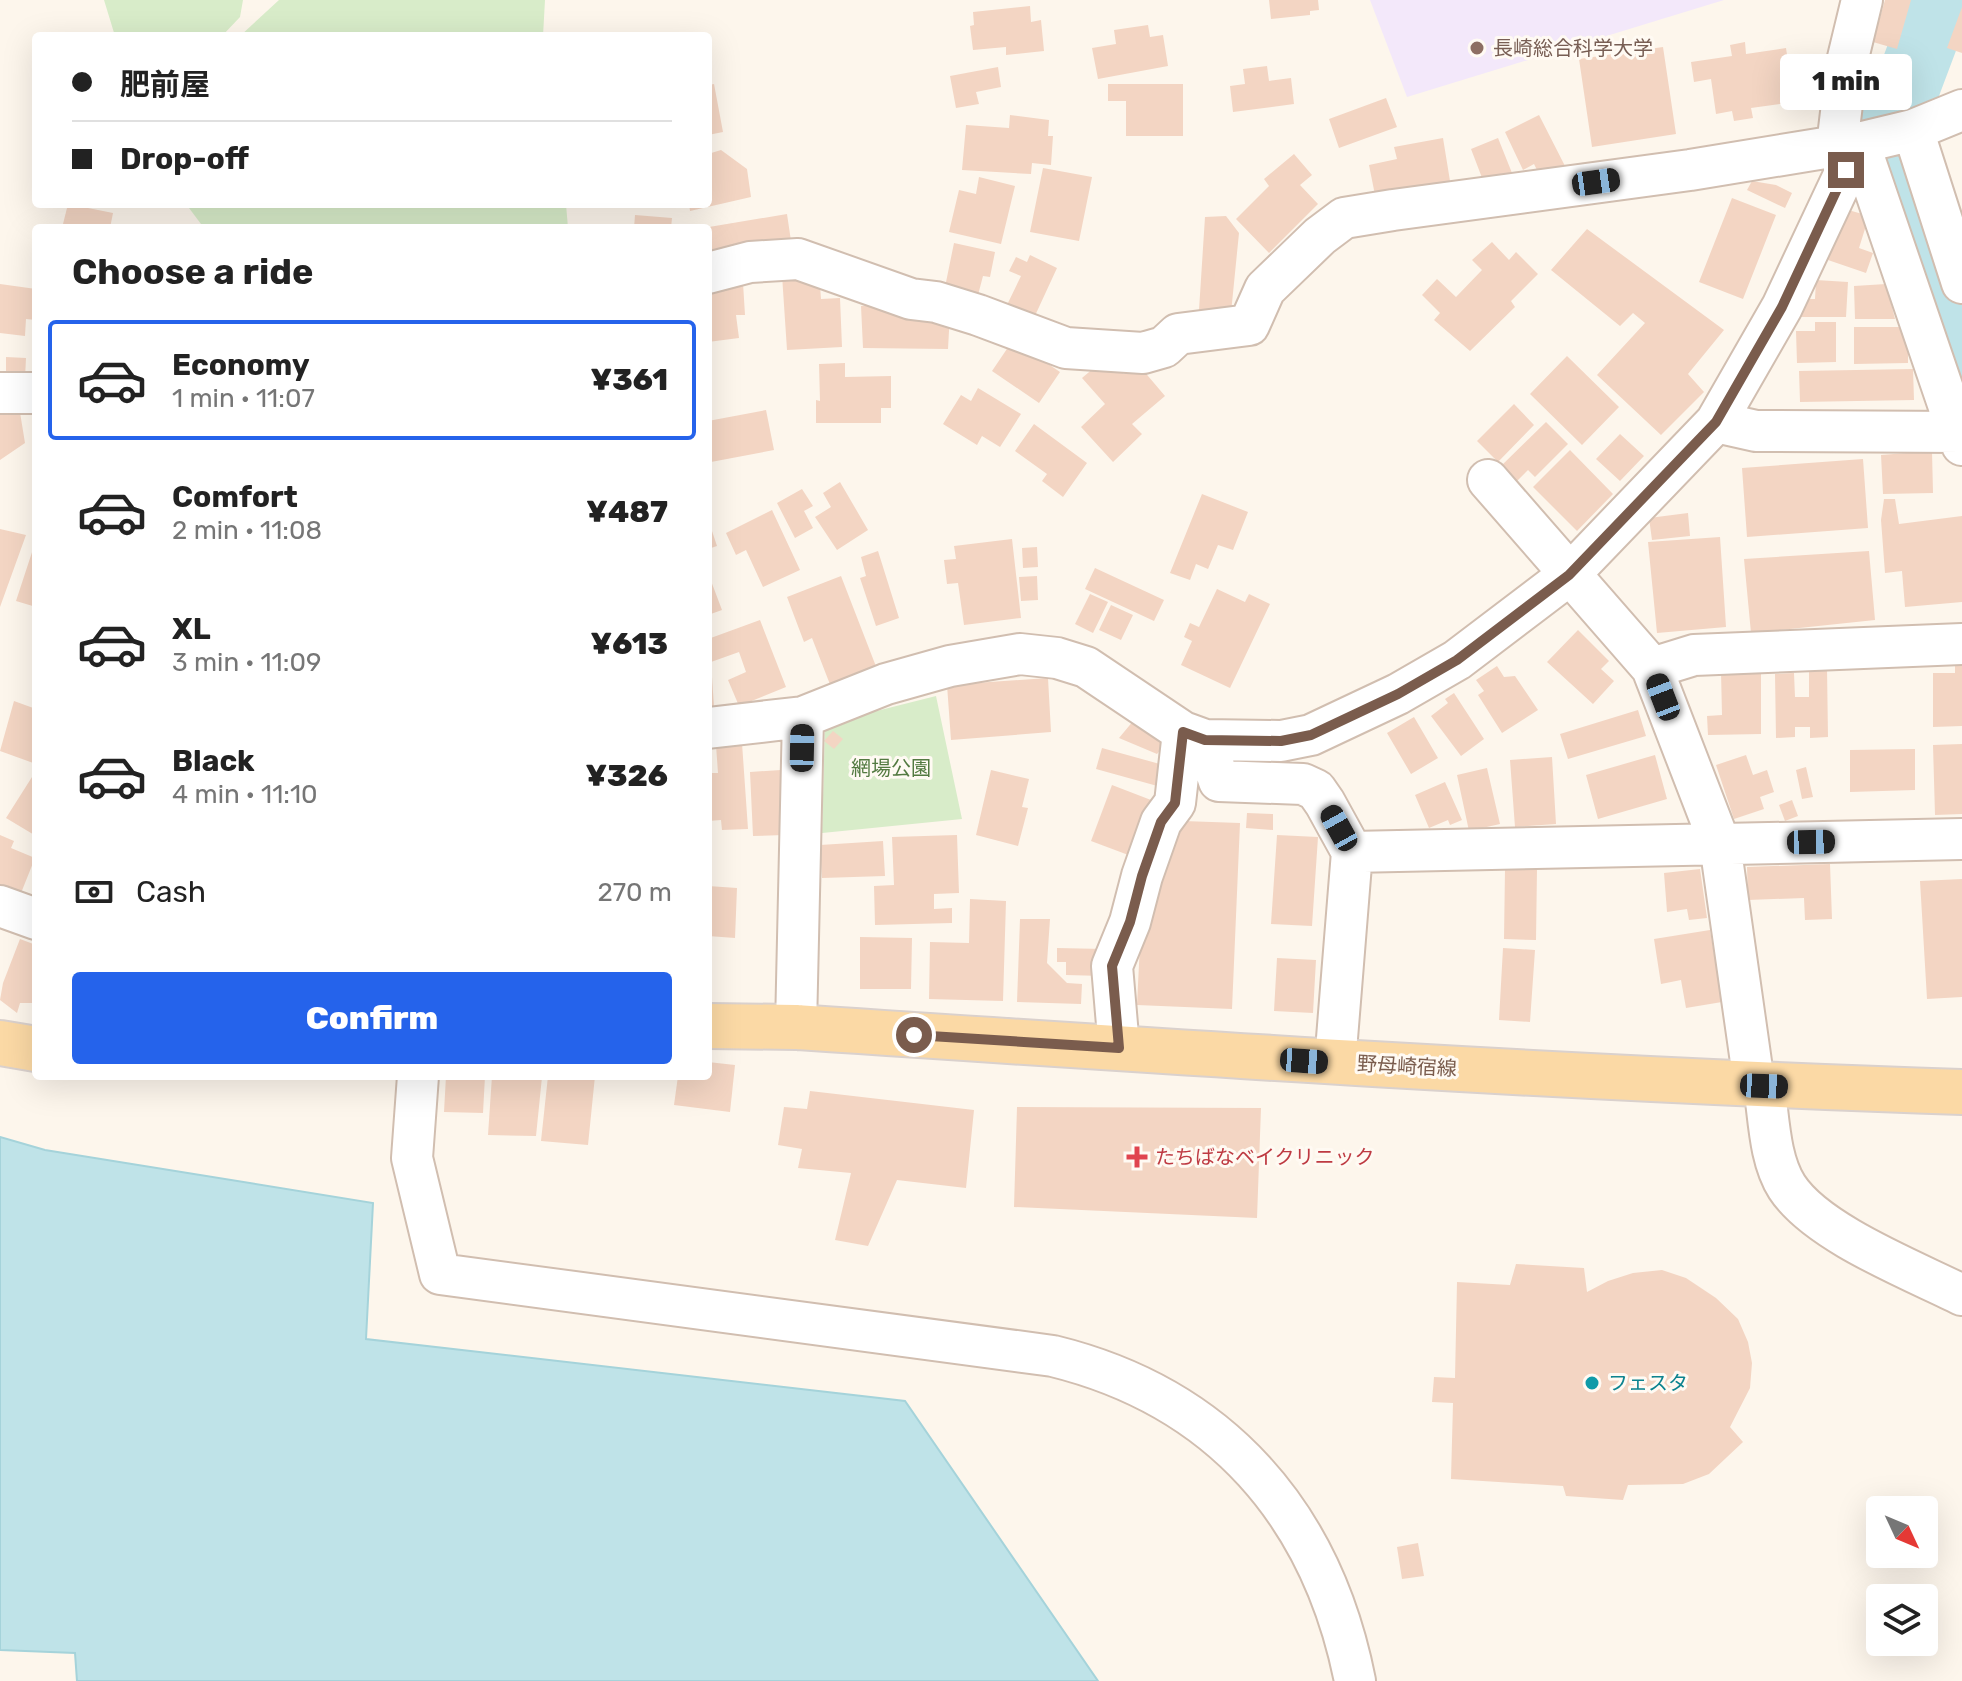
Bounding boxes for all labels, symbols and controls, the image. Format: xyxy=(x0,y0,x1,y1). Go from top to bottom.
place label: 長崎総合科学大学 xyxy=(1493,36,1653,60)
marker: 長崎総合科学大学 xyxy=(1468,39,1486,57)
callout: 1 min xyxy=(1780,54,1912,110)
text: 1 min xyxy=(1812,66,1880,97)
text: 肥前屋 xyxy=(120,67,210,103)
text: Drop-off xyxy=(120,141,249,177)
route end xyxy=(1828,152,1864,188)
car xyxy=(1571,167,1621,197)
text: Choose a ride xyxy=(72,250,313,293)
icon: car xyxy=(76,344,148,416)
text: Economy xyxy=(172,347,310,383)
text: ¥361 xyxy=(591,362,668,398)
text: 1 min · 11:07 xyxy=(172,383,315,414)
icon: car xyxy=(76,476,148,548)
text: Comfort xyxy=(172,479,298,515)
text: ¥487 xyxy=(586,494,668,530)
text: 2 min · 11:08 xyxy=(172,515,322,546)
icon: car xyxy=(76,608,148,680)
text: XL xyxy=(172,611,211,647)
text: ¥613 xyxy=(591,626,668,662)
text: 3 min · 11:09 xyxy=(172,647,321,678)
car xyxy=(1643,670,1683,724)
car xyxy=(790,724,814,772)
icon: car xyxy=(76,740,148,812)
text: Black xyxy=(172,743,255,779)
park label: 網場公園 xyxy=(851,756,931,780)
text: ¥326 xyxy=(585,758,668,794)
text: 4 min · 11:10 xyxy=(172,779,318,810)
car xyxy=(1317,801,1361,855)
car xyxy=(1787,830,1835,854)
icon: cash xyxy=(72,870,116,914)
text: Cash xyxy=(136,874,206,910)
text: 270 m xyxy=(597,877,672,908)
button: Confirm xyxy=(72,972,672,1064)
route start xyxy=(896,1017,932,1053)
car xyxy=(1279,1047,1329,1075)
street label: 野母崎宿線 xyxy=(1356,1051,1458,1081)
car xyxy=(1740,1073,1788,1099)
place label: たちばなベイクリニック xyxy=(1155,1145,1375,1169)
marker: たちばなベイクリニック xyxy=(1126,1146,1148,1168)
place label: フェスタ xyxy=(1608,1371,1688,1395)
marker: フェスタ xyxy=(1583,1374,1601,1392)
north arrow xyxy=(1866,1496,1938,1568)
map controls xyxy=(1866,1496,1938,1656)
button: layers xyxy=(1866,1584,1938,1656)

